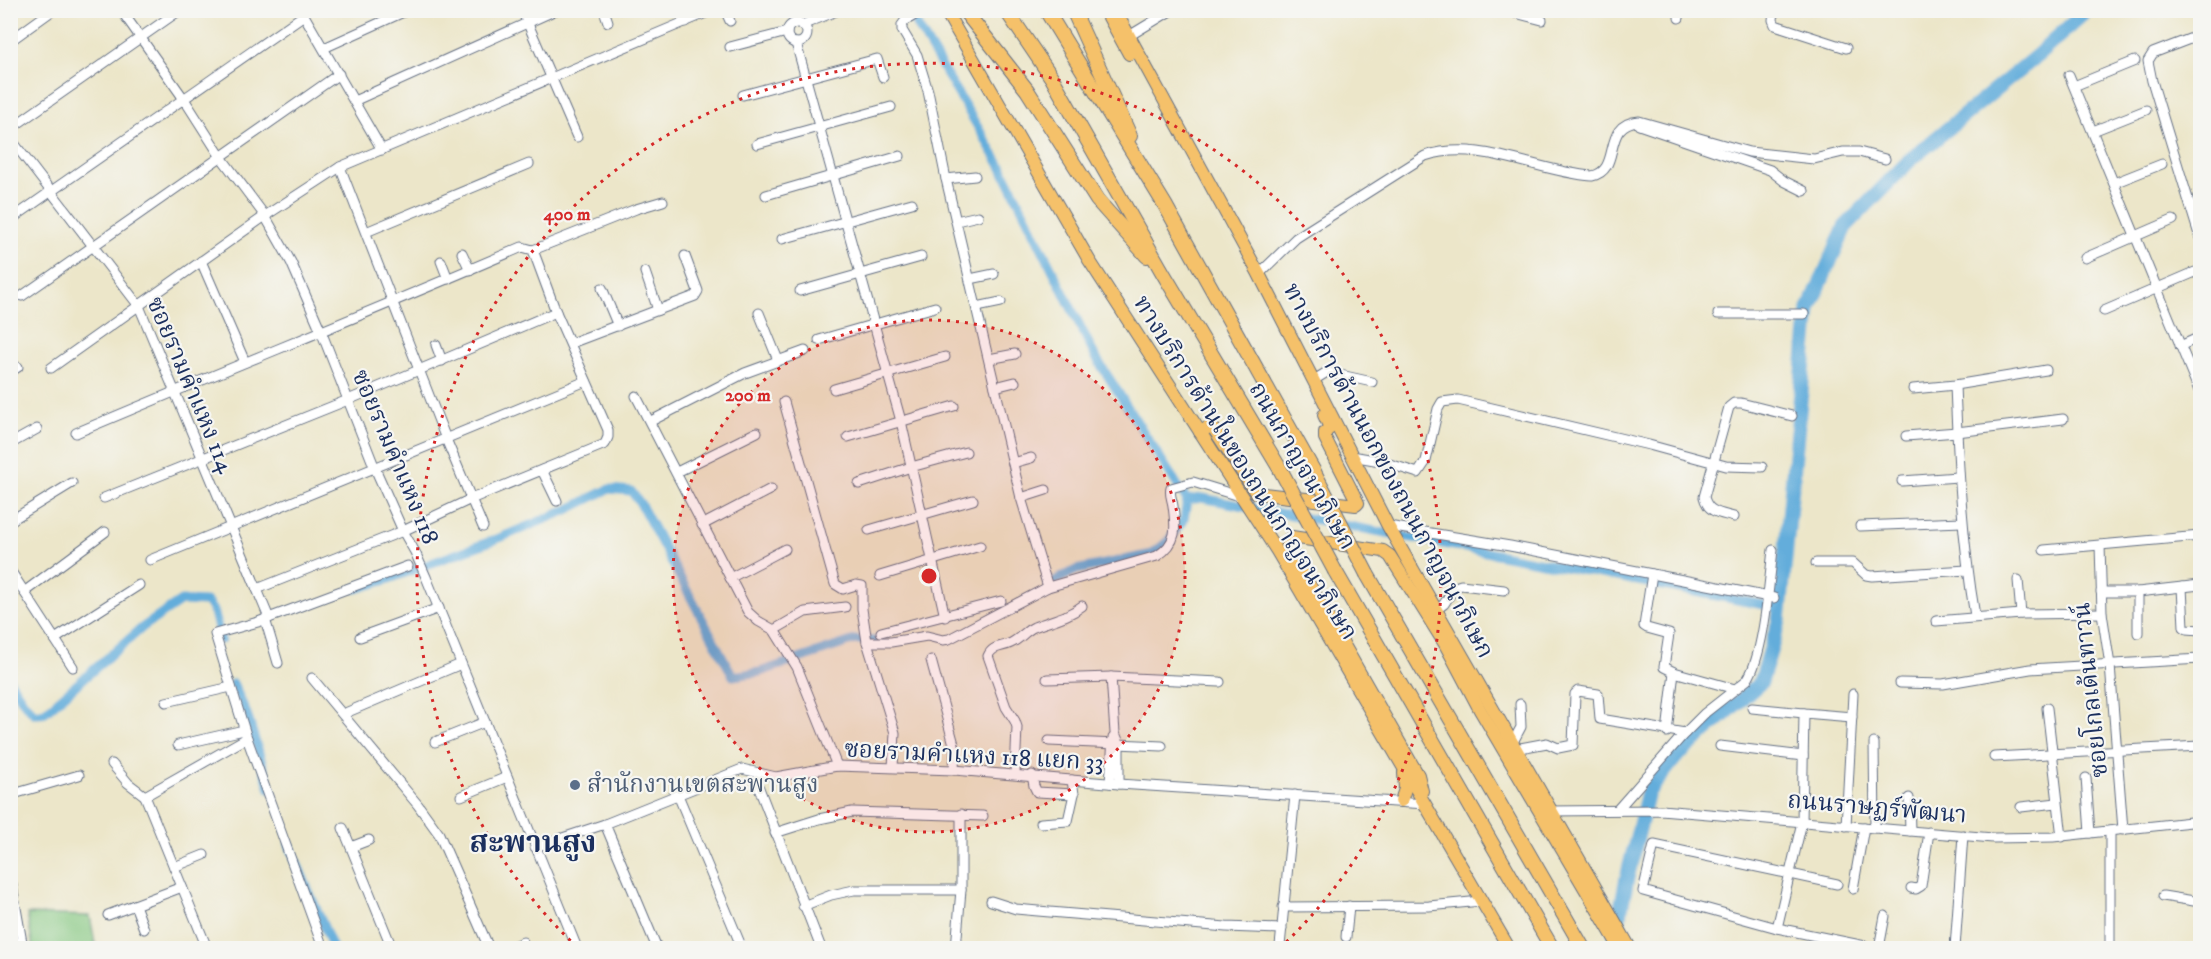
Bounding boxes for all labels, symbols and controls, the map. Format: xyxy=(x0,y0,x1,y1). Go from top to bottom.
text: 400 m xyxy=(542,204,591,226)
street label: ทางบริการด้านนอกของถนนกาญจนาภิเษก xyxy=(1276,278,1500,664)
street label: ทางบริการด้านในของถนนกาญจนาภิเษก xyxy=(1126,288,1367,646)
street label: ซอยรามคำแหง 114 xyxy=(139,292,241,479)
street label: ซอยรามคำแหง 118 xyxy=(345,365,445,549)
street label: ถนนกาญจนาภิเษก xyxy=(1242,377,1362,555)
text: 200 m xyxy=(725,385,771,407)
centre of rings xyxy=(919,566,939,586)
street label: ซอยโกลเด้นทาวน์ xyxy=(2063,601,2115,780)
street label: ซอยรามคำแหง 118 แยก 33 xyxy=(844,734,1104,778)
place label: สำนักงานเขตสะพานสูง xyxy=(587,770,819,800)
marker: สำนักงานเขตสะพานสูง xyxy=(568,778,582,792)
street label: ถนนราษฏร์พัฒนา xyxy=(1786,783,1968,831)
district label: สะพานสูง xyxy=(470,825,596,862)

